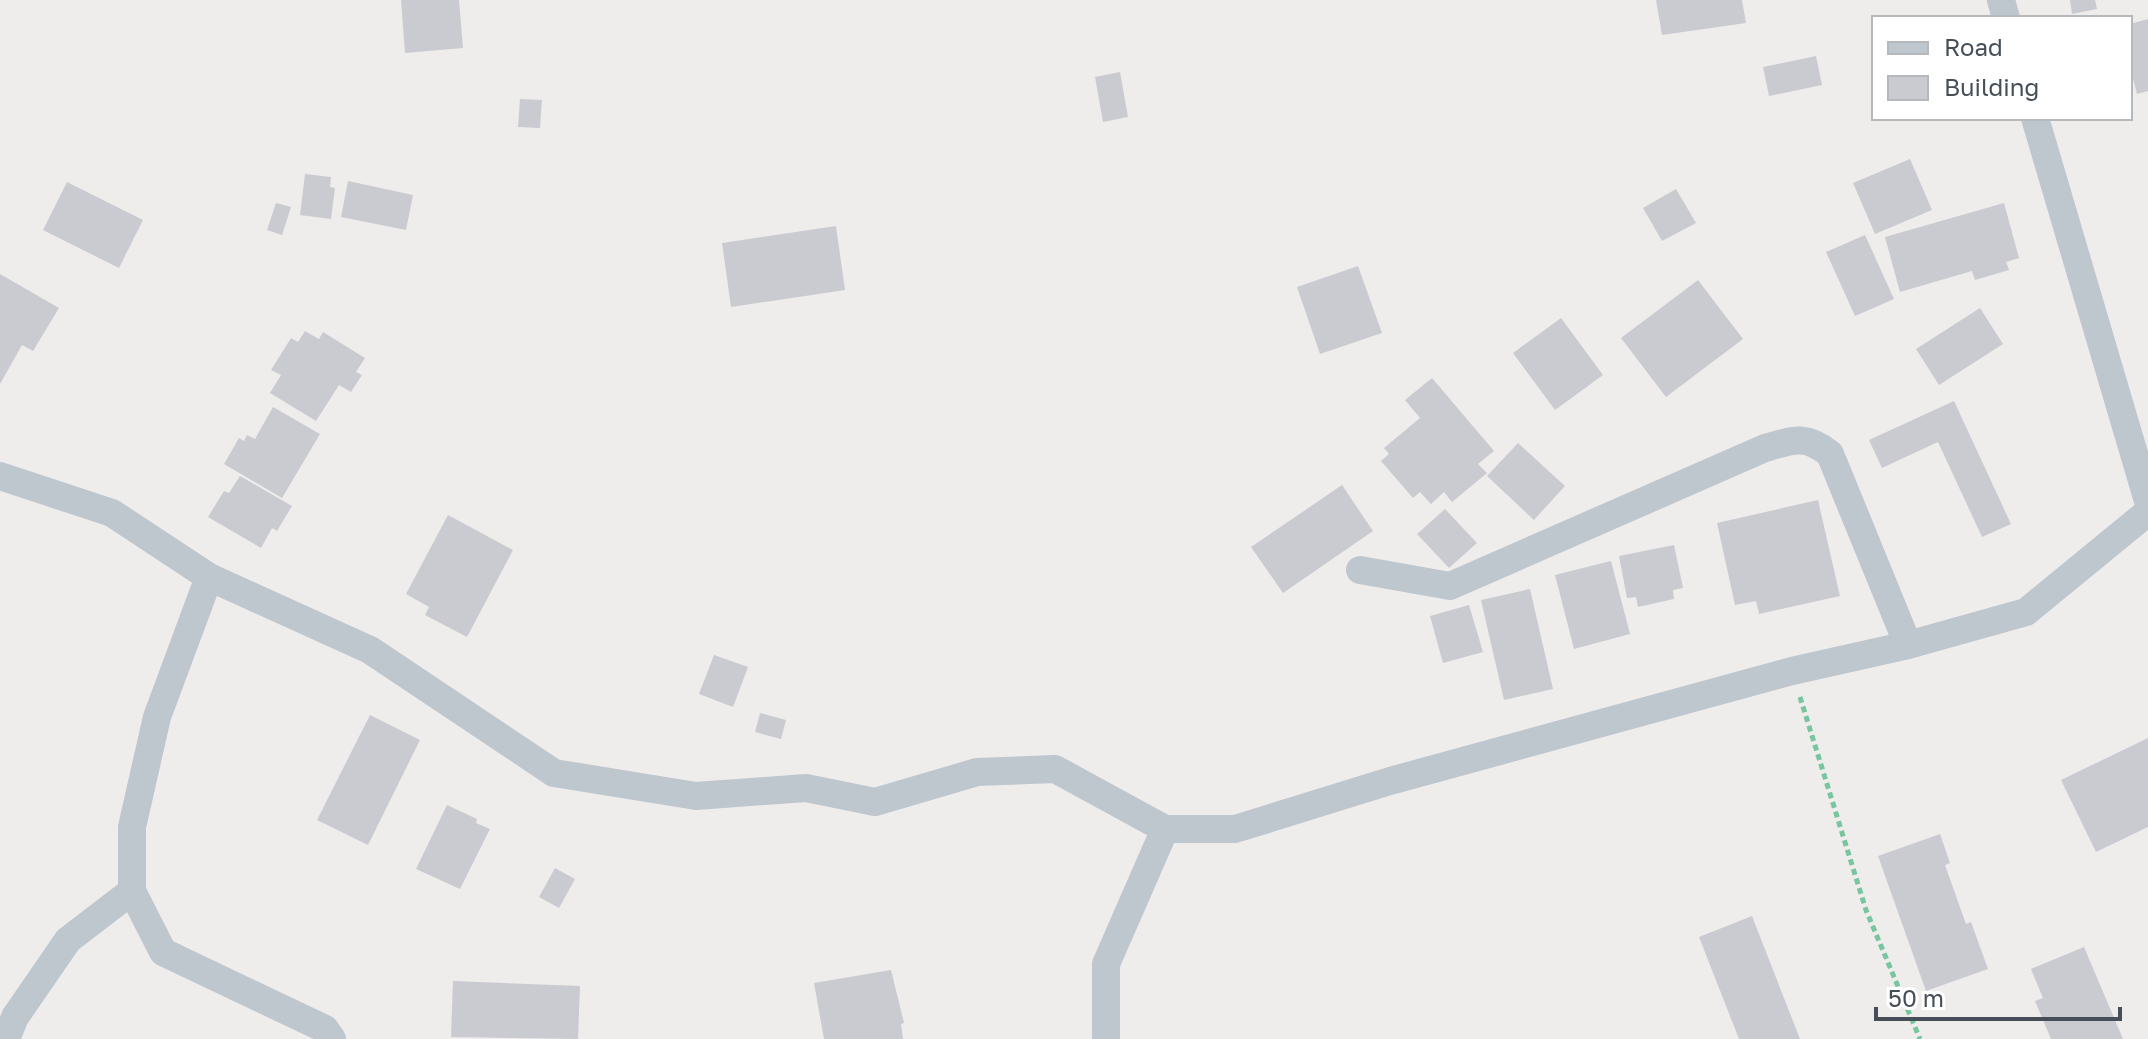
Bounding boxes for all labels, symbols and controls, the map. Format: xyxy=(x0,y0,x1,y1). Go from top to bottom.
legend xyxy=(1872,16,2132,120)
text: Road xyxy=(1944,32,2003,61)
text: Building xyxy=(1944,72,2039,101)
scale bar xyxy=(1876,971,2120,1021)
text: 50 m xyxy=(1888,983,1944,1012)

